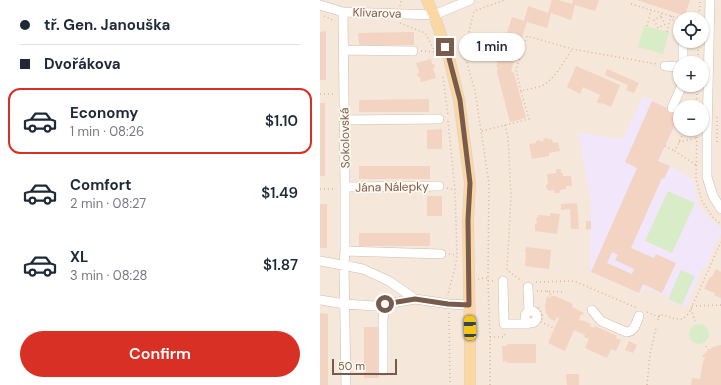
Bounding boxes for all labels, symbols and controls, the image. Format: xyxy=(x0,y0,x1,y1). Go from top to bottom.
street label: Klivarova xyxy=(352,4,402,22)
map controls xyxy=(673,12,709,136)
button: locate xyxy=(673,12,709,48)
text: tř. Gen. Janouška xyxy=(44,15,170,35)
callout: 1 min xyxy=(459,33,525,61)
route end xyxy=(436,38,454,56)
text: 1 min xyxy=(476,38,508,55)
text: Dvořákova xyxy=(44,54,120,74)
button: + xyxy=(673,56,709,92)
button: − xyxy=(673,100,709,136)
icon: car xyxy=(22,103,58,139)
text: Economy xyxy=(70,103,138,123)
street label: Sokolovská xyxy=(336,107,354,169)
text: $1.10 xyxy=(265,111,298,131)
text: 1 min · 08:26 xyxy=(70,123,144,140)
icon: car xyxy=(22,175,58,211)
text: Comfort xyxy=(70,175,131,195)
street label: Jána Nálepky xyxy=(355,178,429,196)
text: $1.49 xyxy=(261,183,298,203)
text: 2 min · 08:27 xyxy=(70,195,146,212)
icon: car xyxy=(22,247,58,283)
text: XL xyxy=(70,247,88,267)
text: $1.87 xyxy=(263,255,298,275)
text: 3 min · 08:28 xyxy=(70,267,147,284)
route start xyxy=(376,295,394,313)
car xyxy=(464,316,476,340)
button: Confirm xyxy=(20,331,300,377)
scale bar xyxy=(332,357,397,376)
text: 50 m xyxy=(338,359,365,373)

